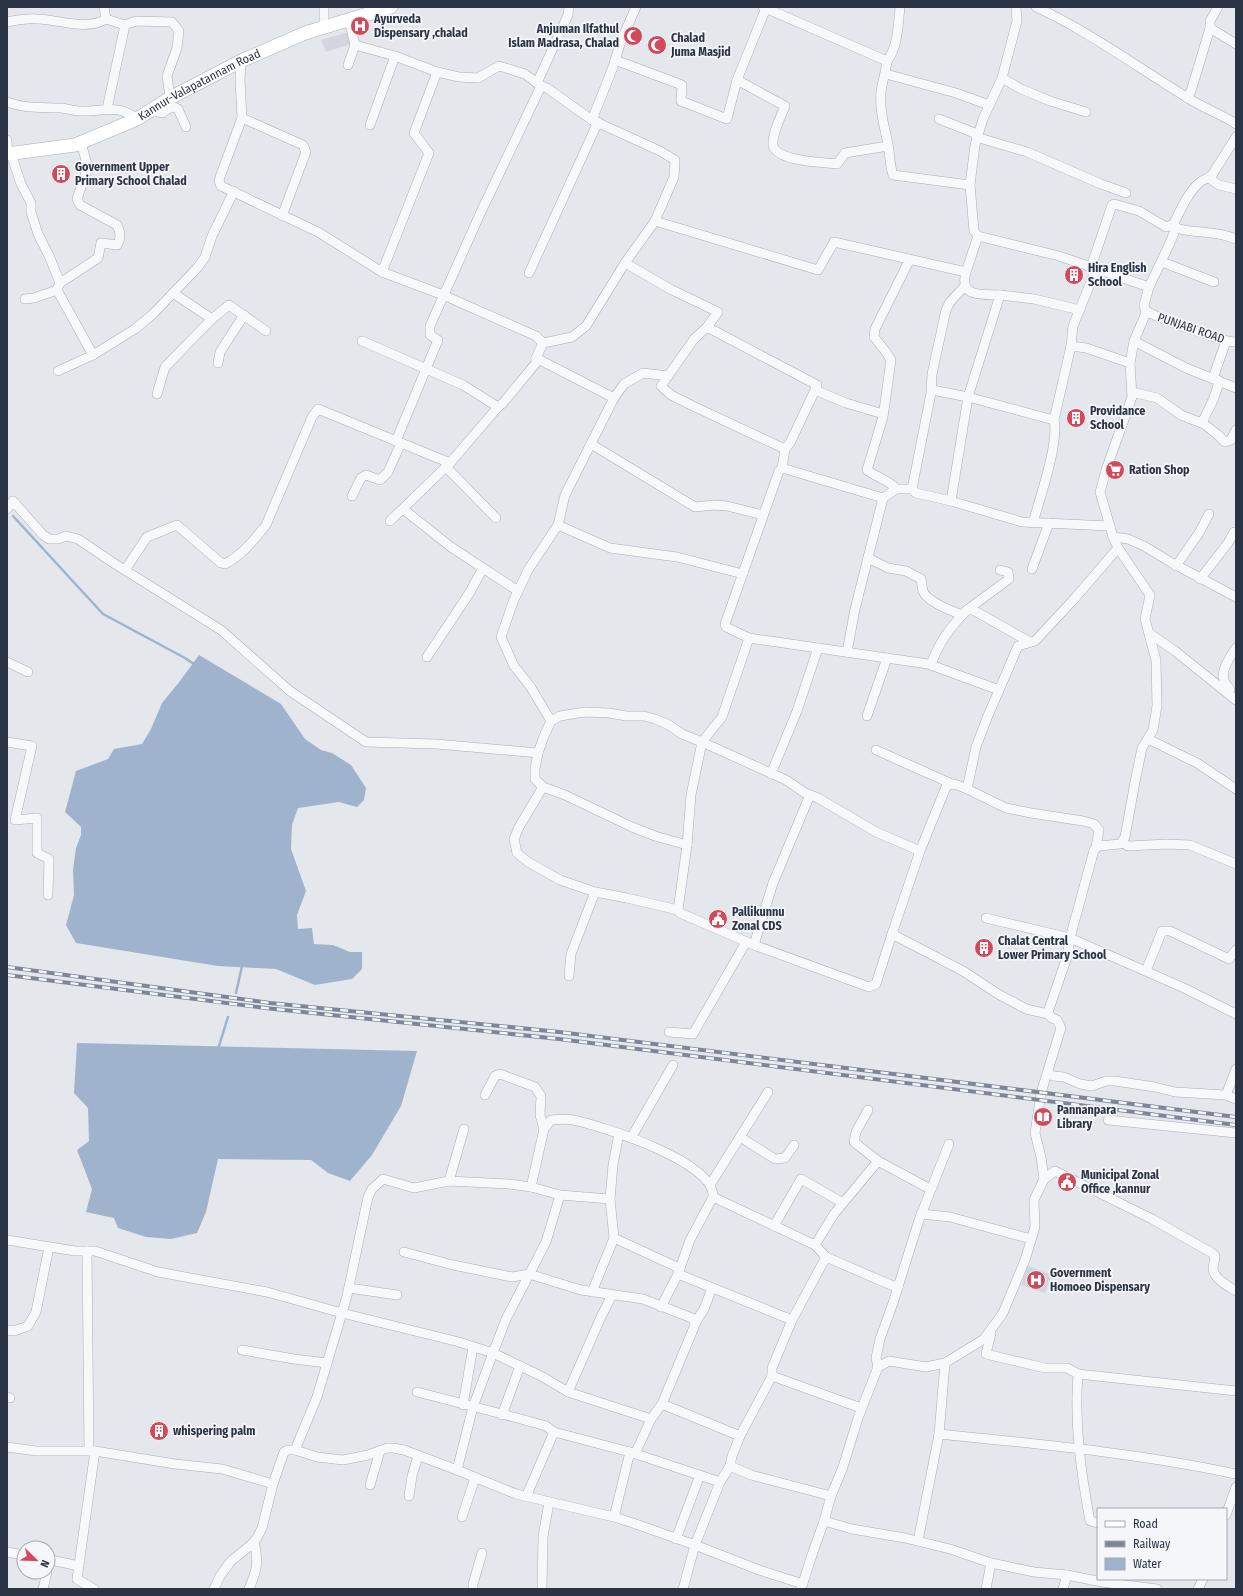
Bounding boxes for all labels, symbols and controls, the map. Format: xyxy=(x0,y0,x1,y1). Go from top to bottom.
place label: Ayurveda Dispensary ,chalad xyxy=(373,12,468,40)
hospital icon: Ayurveda Dispensary ,chalad xyxy=(349,15,371,37)
place label: Anjuman Ilfathul Islam Madrasa, Chalad xyxy=(508,22,620,50)
mosque icon: Anjuman Ilfathul Islam Madrasa, Chalad xyxy=(622,25,644,47)
place label: Chalad Juma Masjid xyxy=(670,31,731,59)
mosque icon: Chalad Juma Masjid xyxy=(646,34,668,56)
street label: Kannur-Valapatannam Road xyxy=(136,46,263,123)
place label: Government Upper Primary School Chalad xyxy=(75,160,187,188)
building icon: Government Upper Primary School Chalad xyxy=(50,163,72,185)
place label: Hira English School xyxy=(1088,261,1147,289)
building icon: Hira English School xyxy=(1063,264,1085,286)
street label: PUNJABI ROAD xyxy=(1156,310,1226,346)
place label: Providance School xyxy=(1090,404,1145,432)
building icon: Providance School xyxy=(1065,407,1087,429)
supermarket icon: Ration Shop xyxy=(1104,459,1126,481)
place label: Ration Shop xyxy=(1129,463,1190,477)
place label: Pallikunnu Zonal CDS xyxy=(732,905,785,933)
public building icon: Pallikunnu Zonal CDS xyxy=(707,908,729,930)
place label: Chalat Central Lower Primary School xyxy=(998,934,1107,962)
building icon: Chalat Central Lower Primary School xyxy=(973,937,995,959)
place label: Pannanpara Library xyxy=(1057,1103,1116,1131)
library icon: Pannanpara Library xyxy=(1032,1106,1054,1128)
place label: Municipal Zonal Office ,kannur xyxy=(1081,1168,1160,1196)
public building icon: Municipal Zonal Office ,kannur xyxy=(1056,1171,1078,1193)
place label: Government Homoeo Dispensary xyxy=(1050,1266,1150,1294)
hospital icon: Government Homoeo Dispensary xyxy=(1025,1269,1047,1291)
building icon: whispering palm xyxy=(148,1420,170,1442)
place label: whispering palm xyxy=(173,1424,255,1438)
legend xyxy=(1097,1508,1227,1580)
text: Road xyxy=(1133,1517,1158,1531)
text: Railway xyxy=(1133,1537,1171,1551)
north arrow xyxy=(16,1540,56,1580)
text: Water xyxy=(1133,1557,1162,1571)
text: N xyxy=(37,1558,52,1569)

